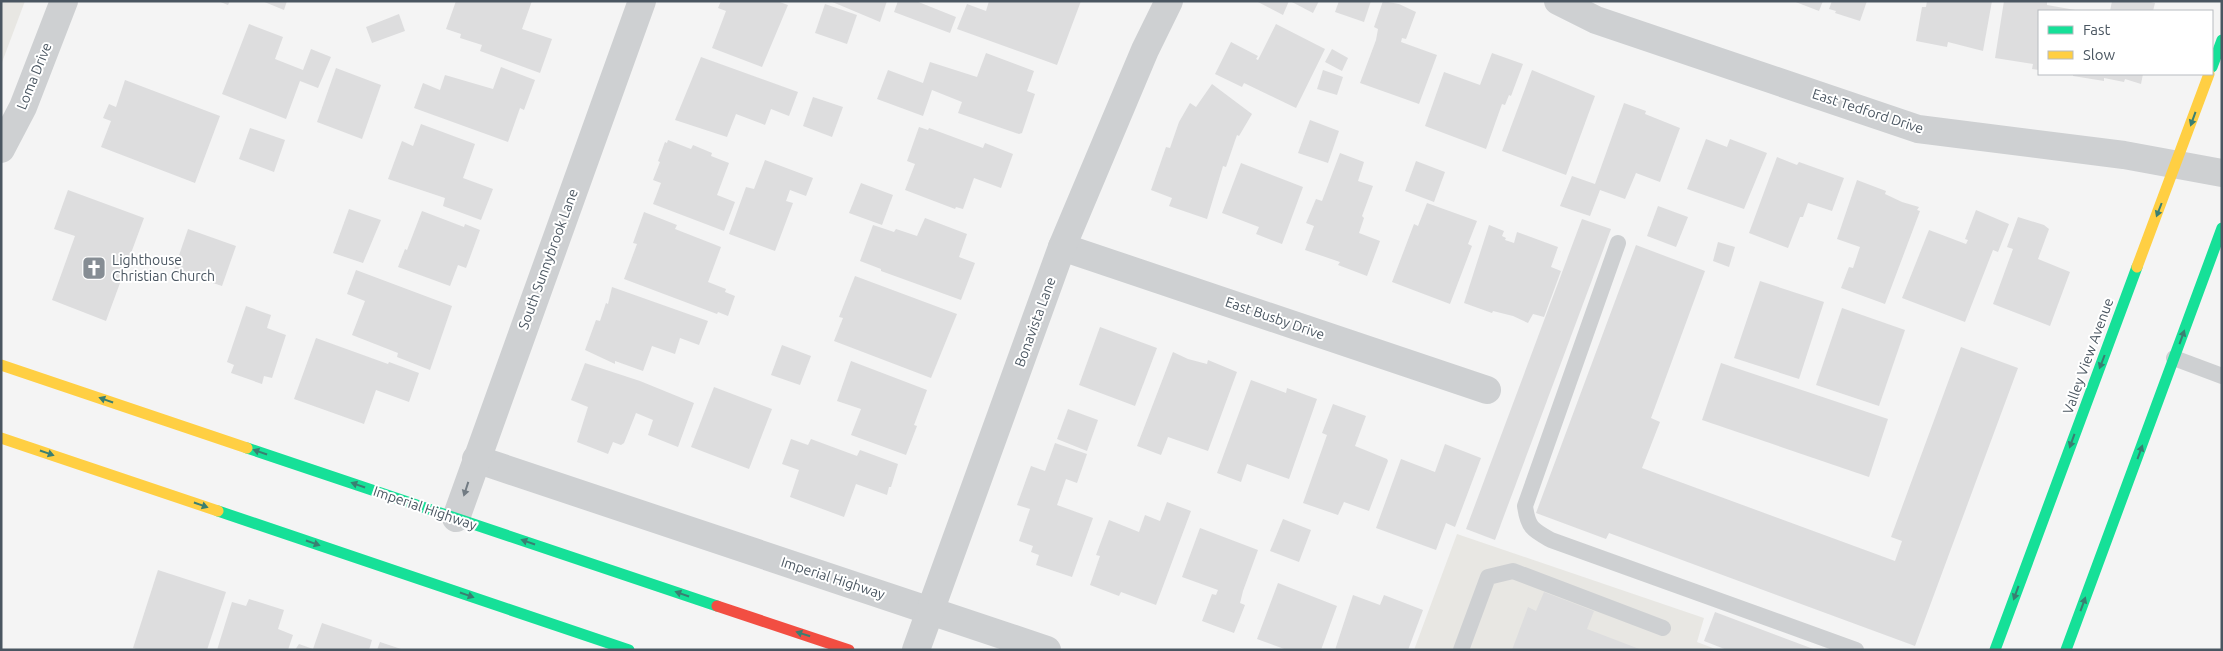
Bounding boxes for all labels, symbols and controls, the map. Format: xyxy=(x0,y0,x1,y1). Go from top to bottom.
legend xyxy=(2038,10,2213,75)
text: Fast xyxy=(2083,21,2111,38)
street label: Loma Drive xyxy=(13,40,55,112)
text: Slow xyxy=(2083,46,2116,63)
street label: East Tedford Drive xyxy=(1810,85,1926,137)
one-way arrow xyxy=(2189,112,2197,127)
street label: South Sunnybrook Lane xyxy=(515,187,581,331)
one-way arrow xyxy=(2155,203,2163,218)
place label: Lighthouse Christian Church xyxy=(112,252,215,284)
church icon: Lighthouse Christian Church xyxy=(81,255,107,281)
street label: Bonavista Lane xyxy=(1011,275,1059,369)
street label: East Busby Drive xyxy=(1223,294,1327,342)
street label: Valley View Avenue xyxy=(2060,296,2116,416)
one-way arrow xyxy=(2179,330,2186,345)
one-way arrow xyxy=(2098,355,2106,370)
one-way arrow xyxy=(98,396,113,404)
one-way arrow xyxy=(2068,434,2076,449)
one-way arrow xyxy=(2136,444,2144,459)
one-way arrow xyxy=(252,448,267,456)
one-way arrow xyxy=(40,450,55,458)
one-way arrow xyxy=(350,481,365,488)
one-way arrow xyxy=(462,481,469,496)
street label: Imperial Highway xyxy=(371,483,479,533)
one-way arrow xyxy=(194,502,209,510)
one-way arrow xyxy=(521,538,536,545)
one-way arrow xyxy=(306,540,321,547)
street label: Imperial Highway xyxy=(779,554,887,602)
one-way arrow xyxy=(2012,586,2019,601)
one-way arrow xyxy=(675,590,690,597)
one-way arrow xyxy=(460,592,475,599)
one-way arrow xyxy=(2079,596,2087,611)
one-way arrow xyxy=(795,630,810,638)

